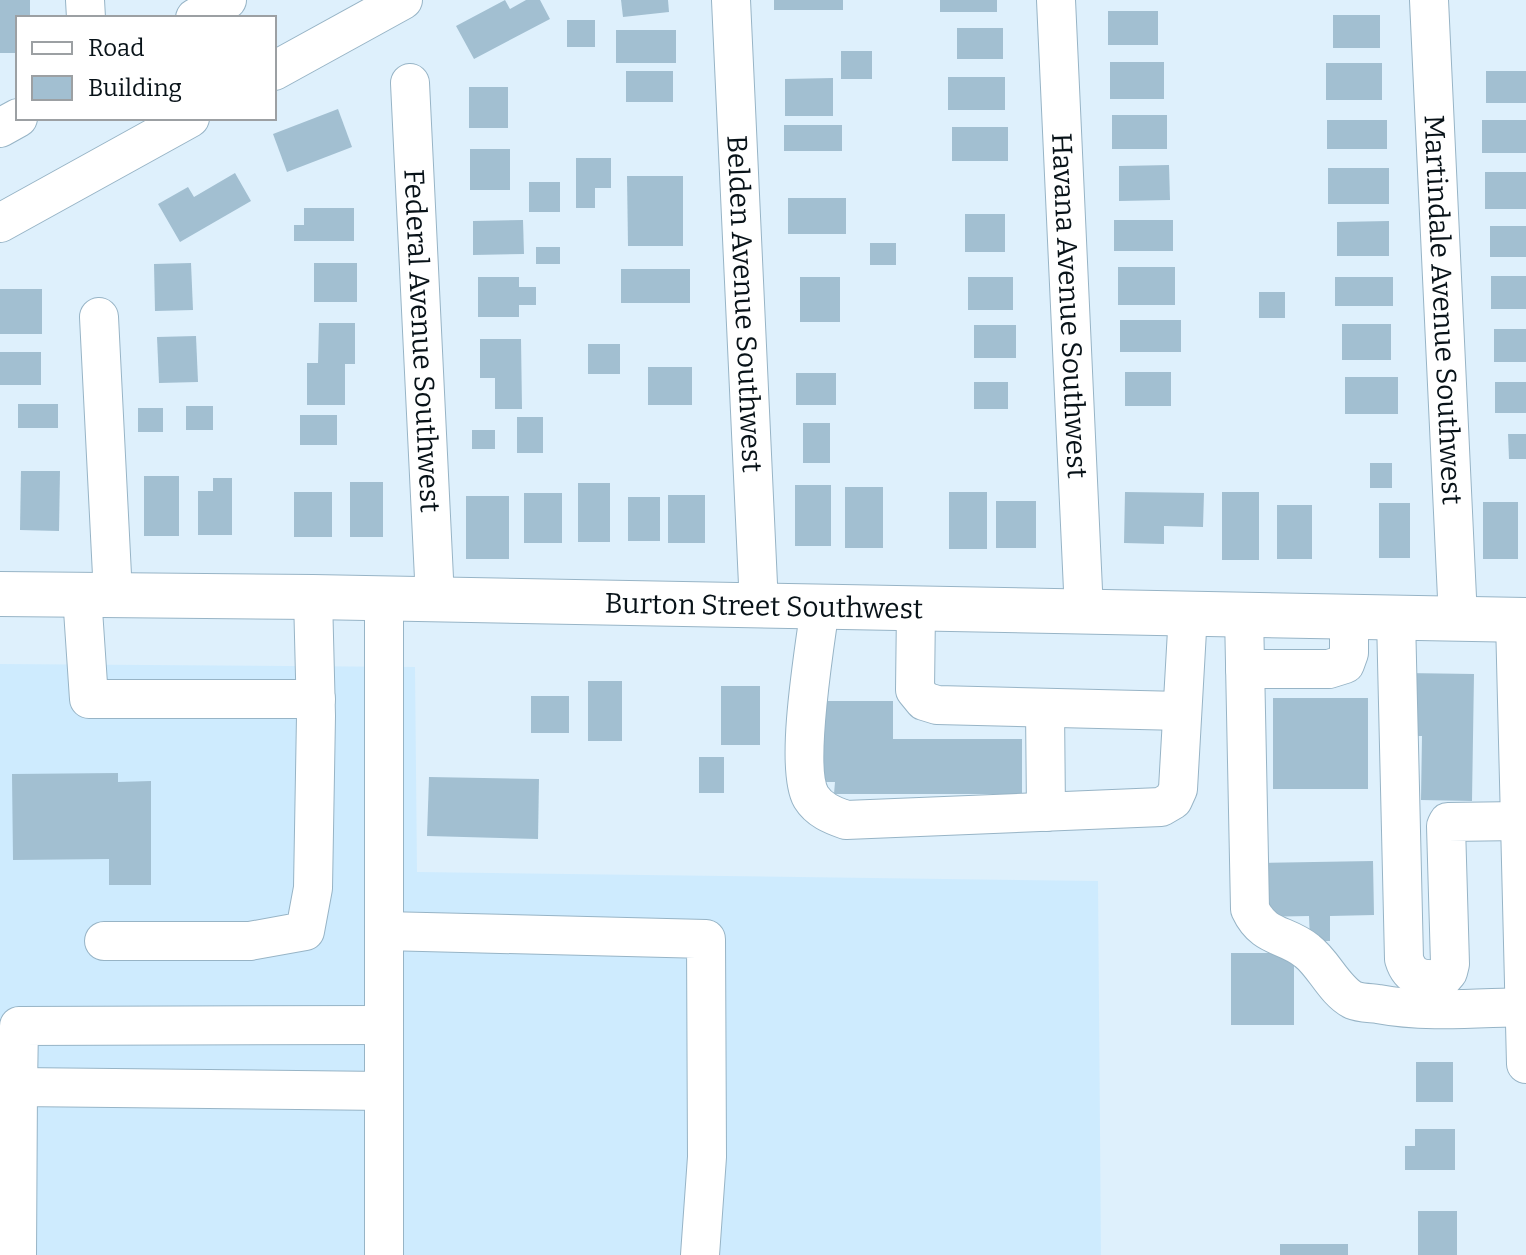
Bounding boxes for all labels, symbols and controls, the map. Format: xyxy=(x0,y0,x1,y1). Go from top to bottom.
legend xyxy=(16,16,276,120)
text: Road xyxy=(88,34,144,62)
text: Building xyxy=(88,74,182,102)
street label: Martindale Avenue Southwest xyxy=(1418,114,1469,505)
street label: Havana Avenue Southwest xyxy=(1046,132,1094,479)
street label: Belden Avenue Southwest xyxy=(721,134,769,473)
street label: Federal Avenue Southwest xyxy=(398,168,447,513)
street label: Burton Street Southwest xyxy=(604,586,923,625)

